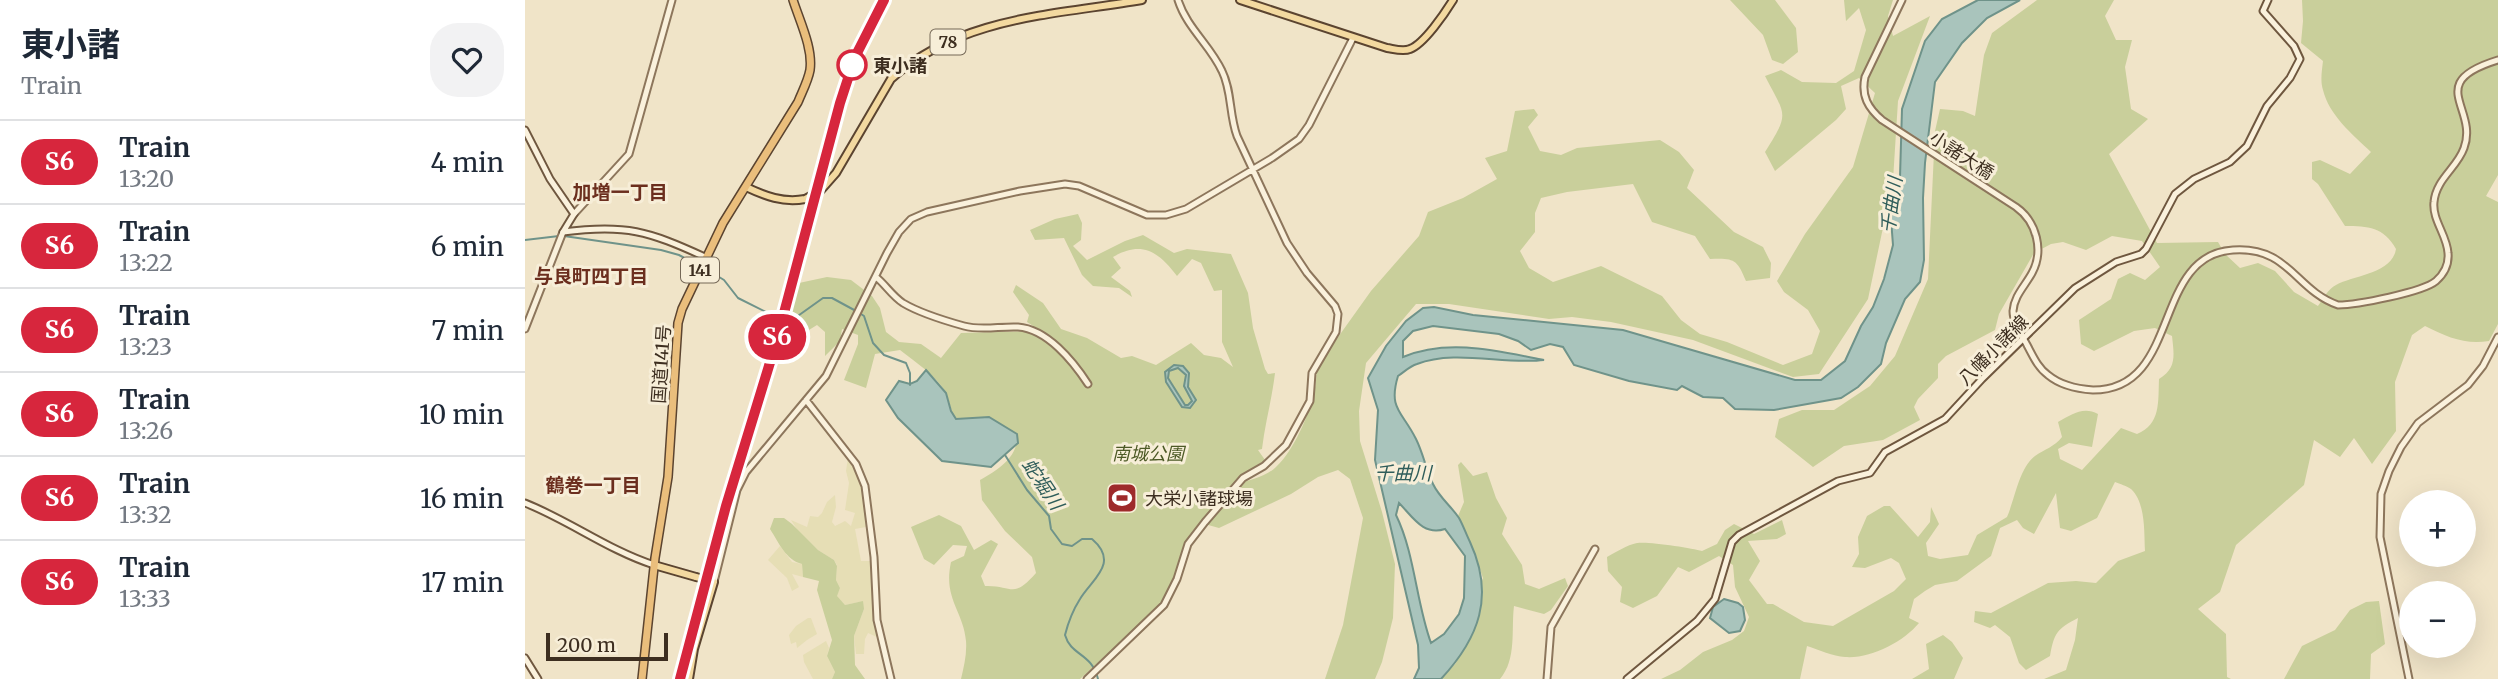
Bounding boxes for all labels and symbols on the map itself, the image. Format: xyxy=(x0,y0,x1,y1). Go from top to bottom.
road number: 78 xyxy=(931,30,965,54)
marker: 東小諸 xyxy=(837,50,867,80)
place label: 東小諸 xyxy=(873,54,927,77)
street label: 小諸大橋 xyxy=(1926,126,1998,184)
water label: 千曲川 xyxy=(1875,173,1907,235)
district label: 加増一丁目 xyxy=(572,180,668,204)
road number: 141 xyxy=(681,258,719,282)
district label: 与良町四丁目 xyxy=(534,264,648,288)
street label: 八幡小諸線 xyxy=(1953,310,2033,390)
line badge: S6 xyxy=(745,314,809,360)
street label: 国道141号 xyxy=(647,324,675,404)
park label: 南城公園 xyxy=(1112,442,1187,465)
water label: 蛇堀川 xyxy=(1017,454,1070,516)
water label: 千曲川 xyxy=(1374,461,1433,485)
district label: 鶴巻一丁目 xyxy=(545,473,641,497)
sports icon: 大栄小諸球場 xyxy=(1105,481,1139,515)
place label: 大栄小諸球場 xyxy=(1145,487,1253,510)
scale bar xyxy=(546,630,669,662)

